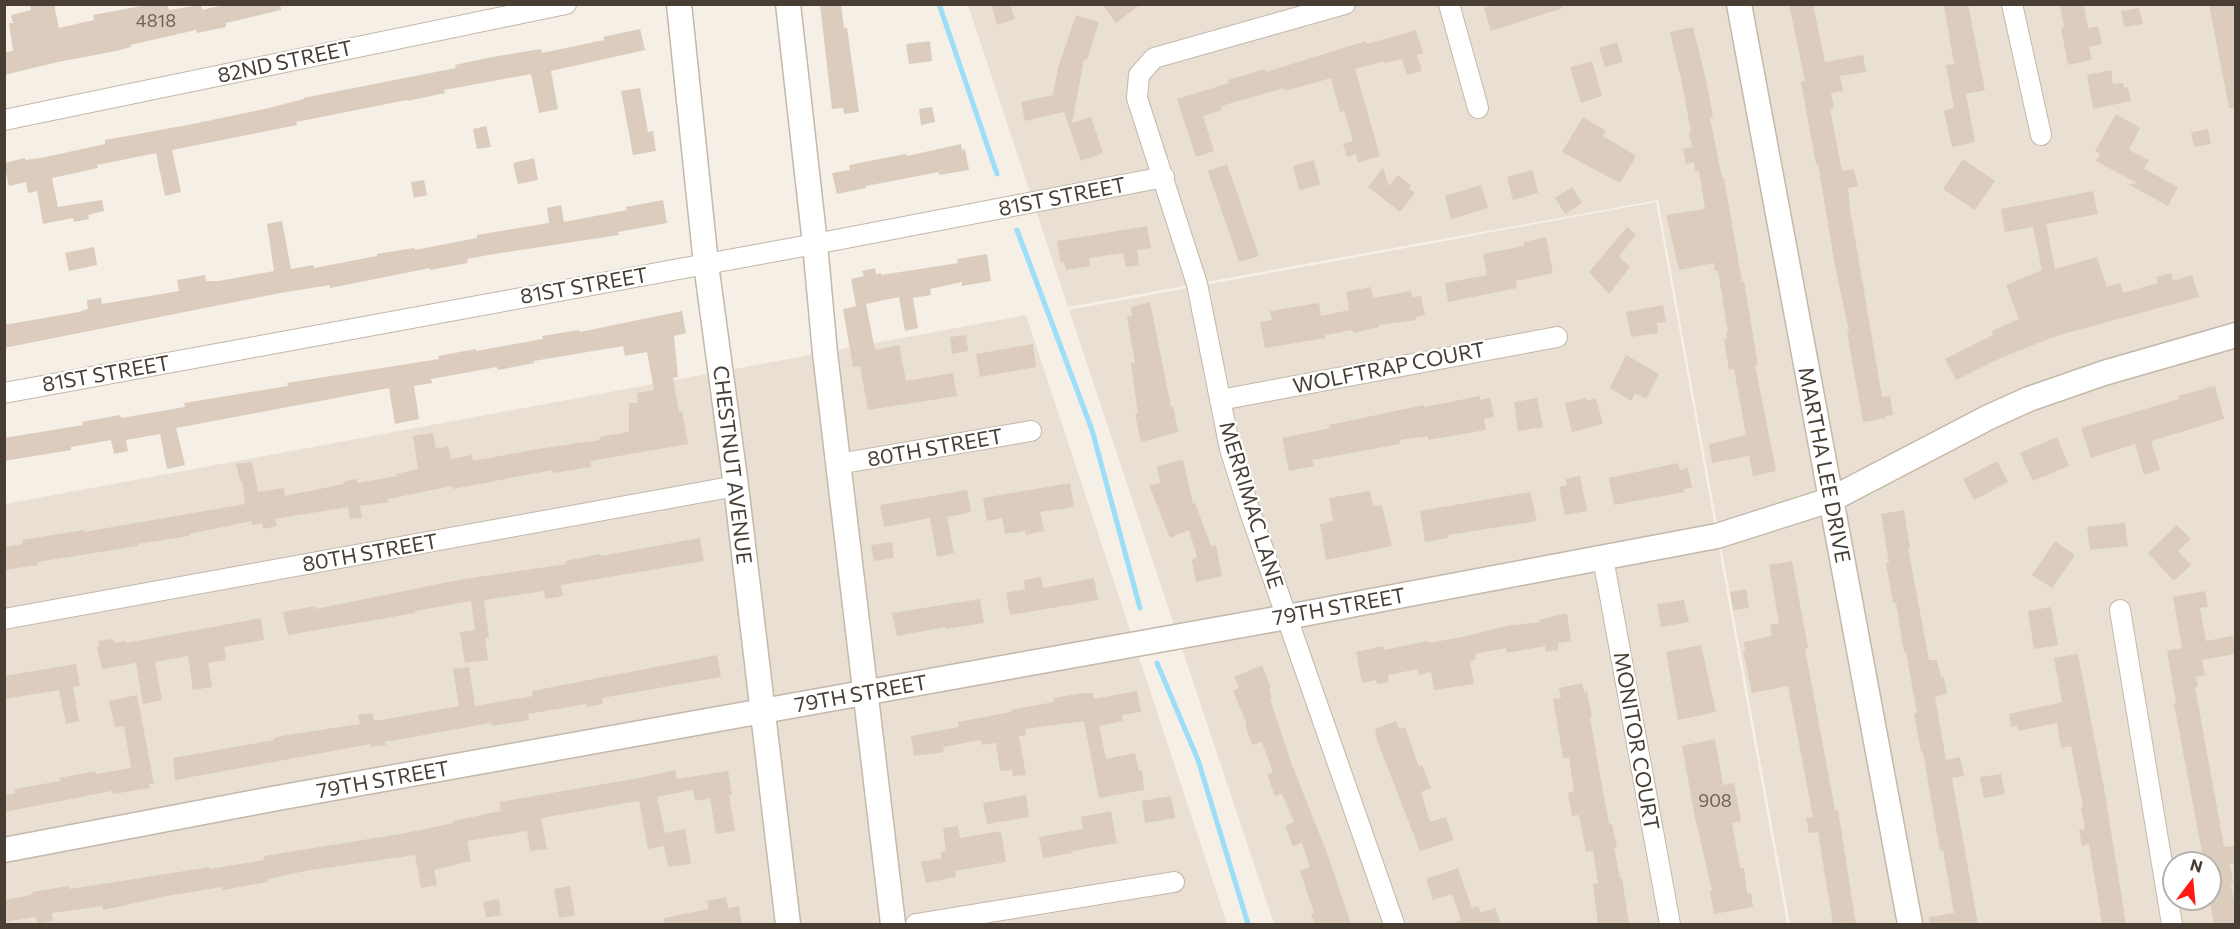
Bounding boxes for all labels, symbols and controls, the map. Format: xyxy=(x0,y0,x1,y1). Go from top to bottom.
house number: 4818 xyxy=(136,10,176,32)
street label: 82ND STREET xyxy=(215,35,355,89)
street label: 81ST STREET xyxy=(996,172,1128,222)
street label: 81ST STREET xyxy=(518,262,650,310)
street label: WOLFTRAP COURT xyxy=(1291,337,1487,399)
street label: 81ST STREET xyxy=(40,350,172,398)
street label: CHESTNUT AVENUE xyxy=(707,364,757,566)
street label: MARTHA LEE DRIVE xyxy=(1793,365,1855,565)
street label: MERRIMAC LANE xyxy=(1214,418,1288,592)
street label: 80TH STREET xyxy=(865,424,1005,472)
street label: 80TH STREET xyxy=(300,529,440,577)
street label: 79TH STREET xyxy=(1271,583,1407,631)
street label: MONITOR COURT xyxy=(1608,650,1664,832)
street label: 79TH STREET xyxy=(793,670,929,718)
street label: 79TH STREET xyxy=(315,756,451,804)
house number: 908 xyxy=(1698,790,1732,812)
north arrow xyxy=(2162,851,2222,911)
text: N xyxy=(2188,854,2205,876)

